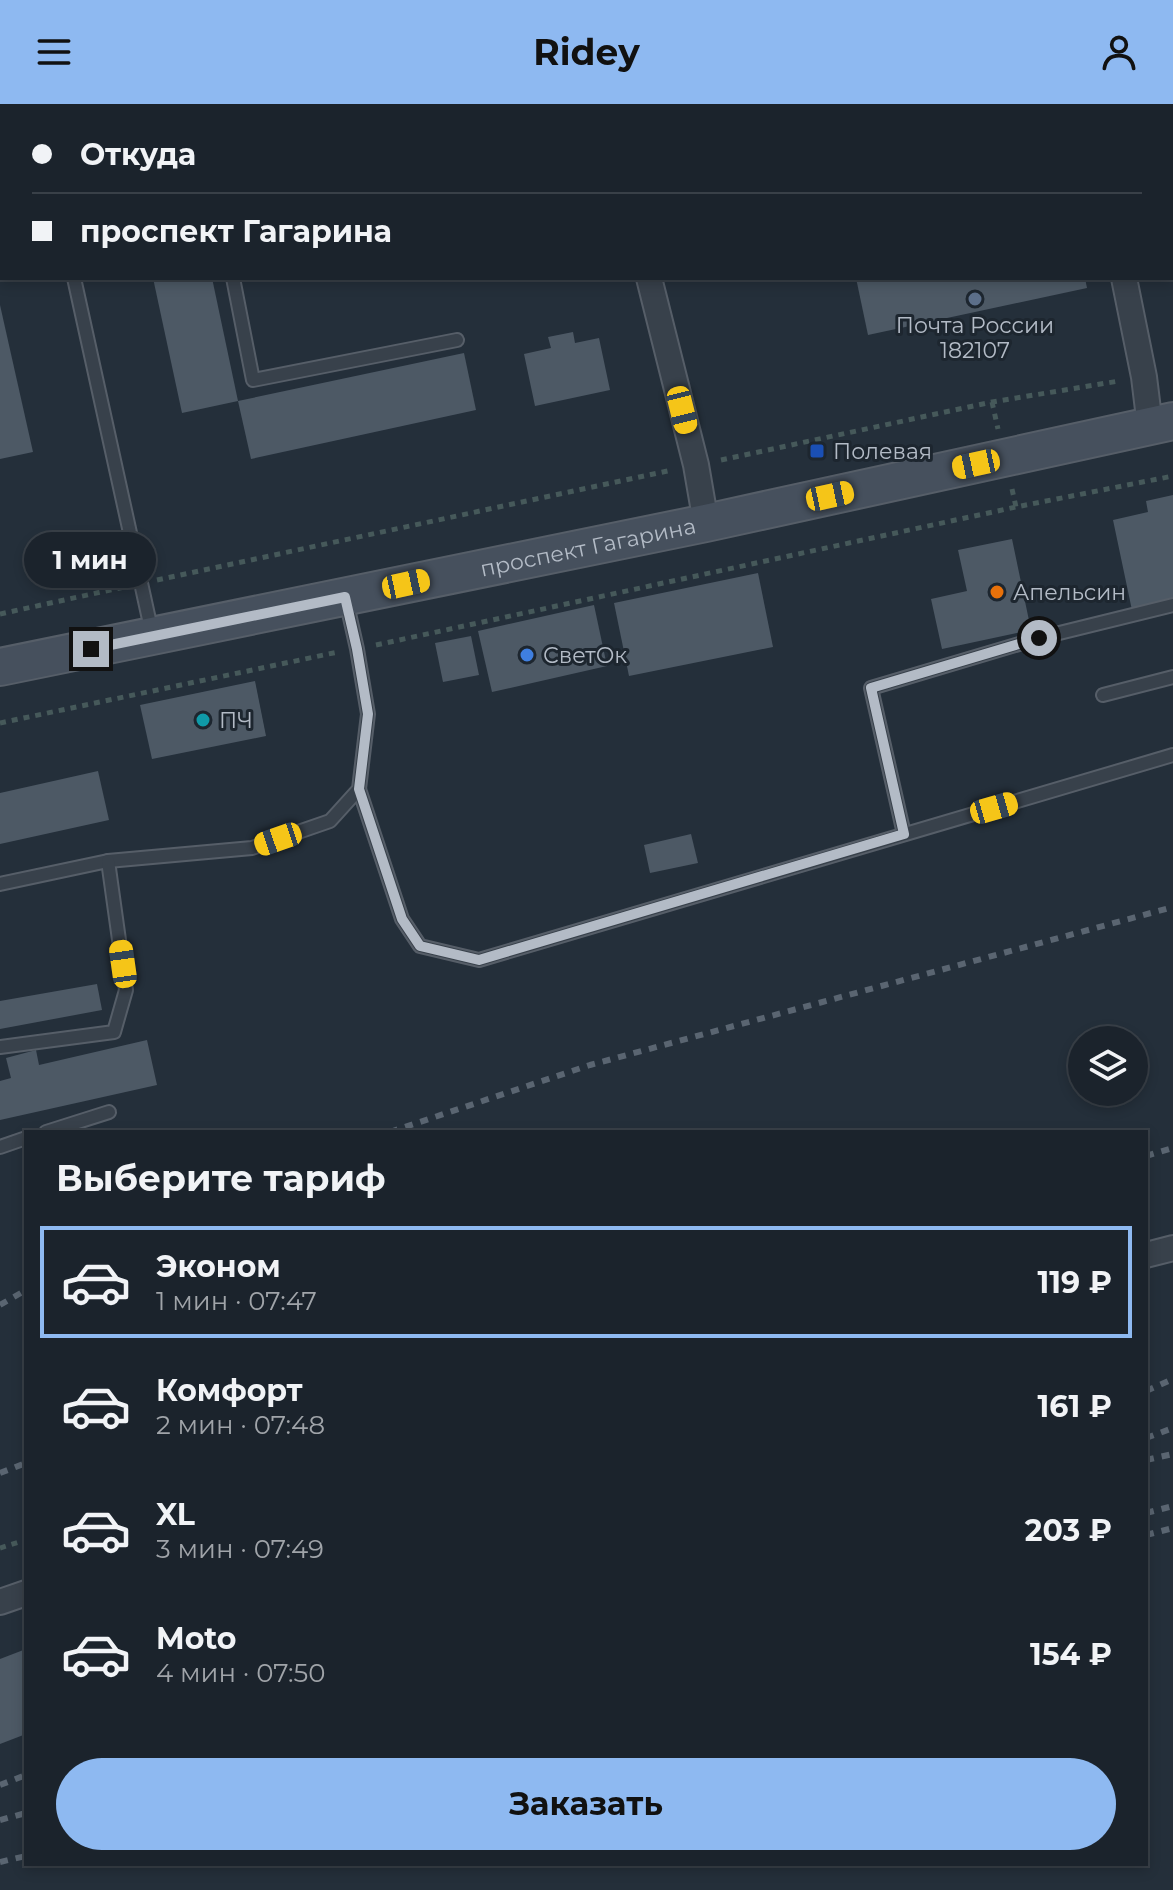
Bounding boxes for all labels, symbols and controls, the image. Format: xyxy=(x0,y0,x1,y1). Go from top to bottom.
icon: menu xyxy=(32,30,76,74)
text: Ridey xyxy=(533,30,640,74)
icon: person xyxy=(1097,30,1141,74)
text: Откуда xyxy=(80,136,196,173)
text: проспект Гагарина xyxy=(80,213,392,250)
marker: Почта России 182107 xyxy=(966,290,984,308)
place label: Почта России 182107 xyxy=(896,312,1054,364)
car xyxy=(665,384,699,436)
place label: Полевая xyxy=(833,438,932,465)
marker: Полевая xyxy=(808,442,826,460)
car xyxy=(950,447,1002,481)
car xyxy=(804,479,856,513)
street label: проспект Гагарина xyxy=(478,512,698,582)
callout: 1 мин xyxy=(25,533,157,589)
text: 1 мин xyxy=(52,544,128,576)
car xyxy=(380,567,432,601)
place label: Апельсин xyxy=(1013,579,1126,606)
marker: Апельсин xyxy=(988,583,1006,601)
route start xyxy=(1021,620,1057,656)
route end xyxy=(73,631,109,667)
place label: СветОк xyxy=(543,642,627,669)
marker: СветОк xyxy=(518,646,536,664)
place label: ПЧ xyxy=(219,707,253,734)
marker: ПЧ xyxy=(194,711,212,729)
car xyxy=(968,790,1020,826)
car xyxy=(251,820,305,858)
car xyxy=(108,939,138,989)
map controls xyxy=(1068,1026,1148,1106)
button: layers xyxy=(1068,1026,1148,1106)
text: Выберите тариф xyxy=(56,1156,386,1200)
icon: car xyxy=(60,1246,132,1318)
text: Эконом xyxy=(156,1248,281,1285)
text: 119 ₽ xyxy=(1038,1264,1112,1301)
text: 1 мин · 07:47 xyxy=(156,1285,317,1317)
icon: car xyxy=(60,1370,132,1442)
text: Комфорт xyxy=(156,1372,303,1409)
text: 161 ₽ xyxy=(1038,1388,1112,1425)
text: 2 мин · 07:48 xyxy=(156,1409,325,1441)
icon: car xyxy=(60,1494,132,1566)
text: XL xyxy=(156,1496,195,1533)
text: 203 ₽ xyxy=(1025,1512,1112,1549)
text: 3 мин · 07:49 xyxy=(156,1533,324,1565)
icon: car xyxy=(60,1618,132,1690)
text: Moto xyxy=(156,1620,237,1657)
text: 154 ₽ xyxy=(1030,1636,1112,1673)
text: 4 мин · 07:50 xyxy=(156,1657,325,1689)
button: Заказать xyxy=(56,1758,1116,1850)

